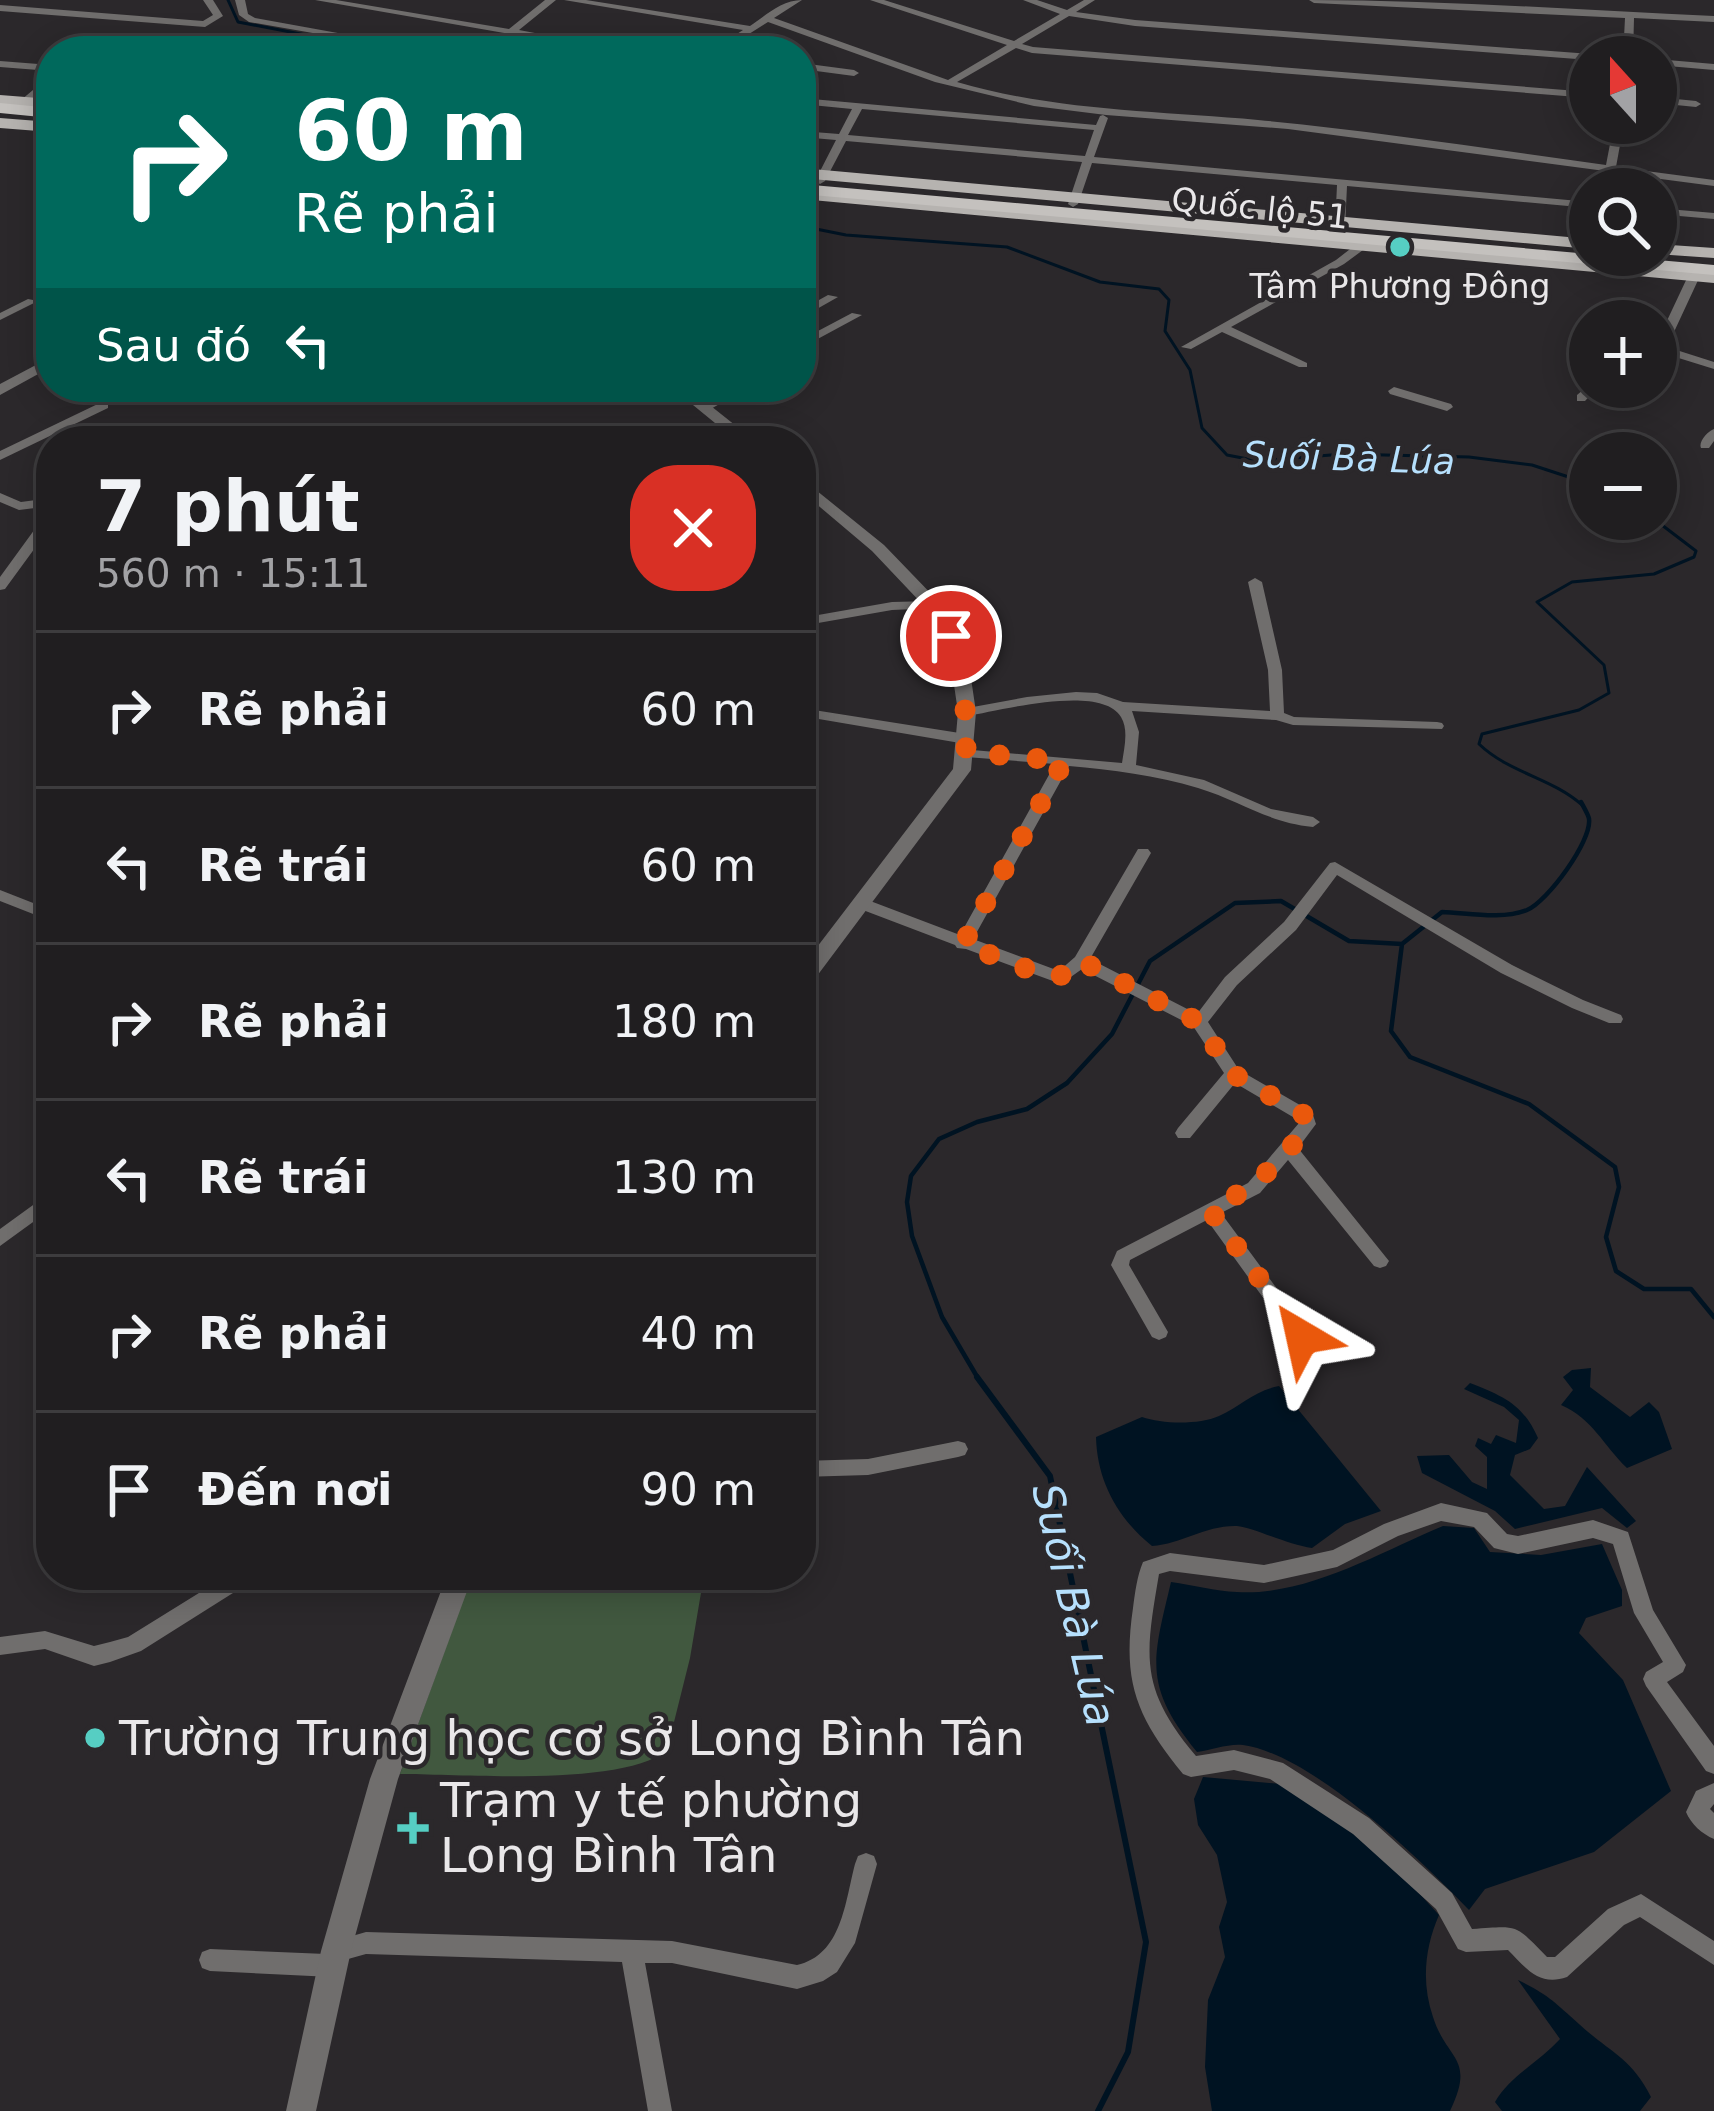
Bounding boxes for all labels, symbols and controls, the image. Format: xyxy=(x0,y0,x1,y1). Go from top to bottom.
north arrow xyxy=(1569,36,1677,144)
map controls xyxy=(1569,36,1677,540)
text: 60 m xyxy=(294,82,528,180)
icon: right xyxy=(96,84,252,240)
button: search xyxy=(1569,168,1677,276)
street label: Quốc lộ 51 xyxy=(1170,179,1350,237)
text: Rẽ phải xyxy=(294,182,499,245)
marker: Tâm Phương Đông xyxy=(1387,234,1413,260)
place label: Tâm Phương Đông xyxy=(1248,267,1551,306)
button: + xyxy=(1569,300,1677,408)
icon: left xyxy=(275,312,341,378)
text: Sau đó xyxy=(96,319,251,372)
button: − xyxy=(1569,432,1677,540)
water label: Suối Bà Lúa xyxy=(1242,434,1456,482)
text: 7 phút xyxy=(96,464,360,548)
button: close xyxy=(630,465,756,591)
text: 560 m · 15:11 xyxy=(96,551,370,596)
pin xyxy=(900,585,1002,687)
icon: arrive xyxy=(918,603,984,669)
icon: right xyxy=(96,677,162,743)
text: Rẽ phải xyxy=(198,683,389,736)
text: 60 m xyxy=(641,683,756,736)
icon: left xyxy=(96,833,162,899)
text: Rẽ trái xyxy=(198,839,368,892)
text: 60 m xyxy=(641,839,756,892)
icon: right xyxy=(96,989,162,1055)
text: Rẽ phải xyxy=(198,995,389,1048)
text: 180 m xyxy=(612,995,756,1048)
icon: left xyxy=(96,1145,162,1211)
text: Rẽ trái xyxy=(198,1151,368,1204)
text: 130 m xyxy=(612,1151,756,1204)
position arrow xyxy=(1239,1274,1365,1400)
icon: right xyxy=(96,1301,162,1367)
text: Rẽ phải xyxy=(198,1307,389,1360)
text: 40 m xyxy=(641,1307,756,1360)
icon: arrive xyxy=(96,1457,162,1523)
text: Đến nơi xyxy=(198,1463,392,1516)
text: 90 m xyxy=(641,1463,756,1516)
water label: Suối Bà Lúa xyxy=(1022,1479,1126,1731)
place label: Trường Trung học cơ sở Long Bình Tân xyxy=(118,1710,1025,1766)
marker: Trường Trung học cơ sở Long Bình Tân xyxy=(82,1725,108,1751)
place label: Trạm y tế phường Long Bình Tân xyxy=(439,1772,862,1883)
marker: Trạm y tế phường Long Bình Tân xyxy=(397,1812,429,1844)

